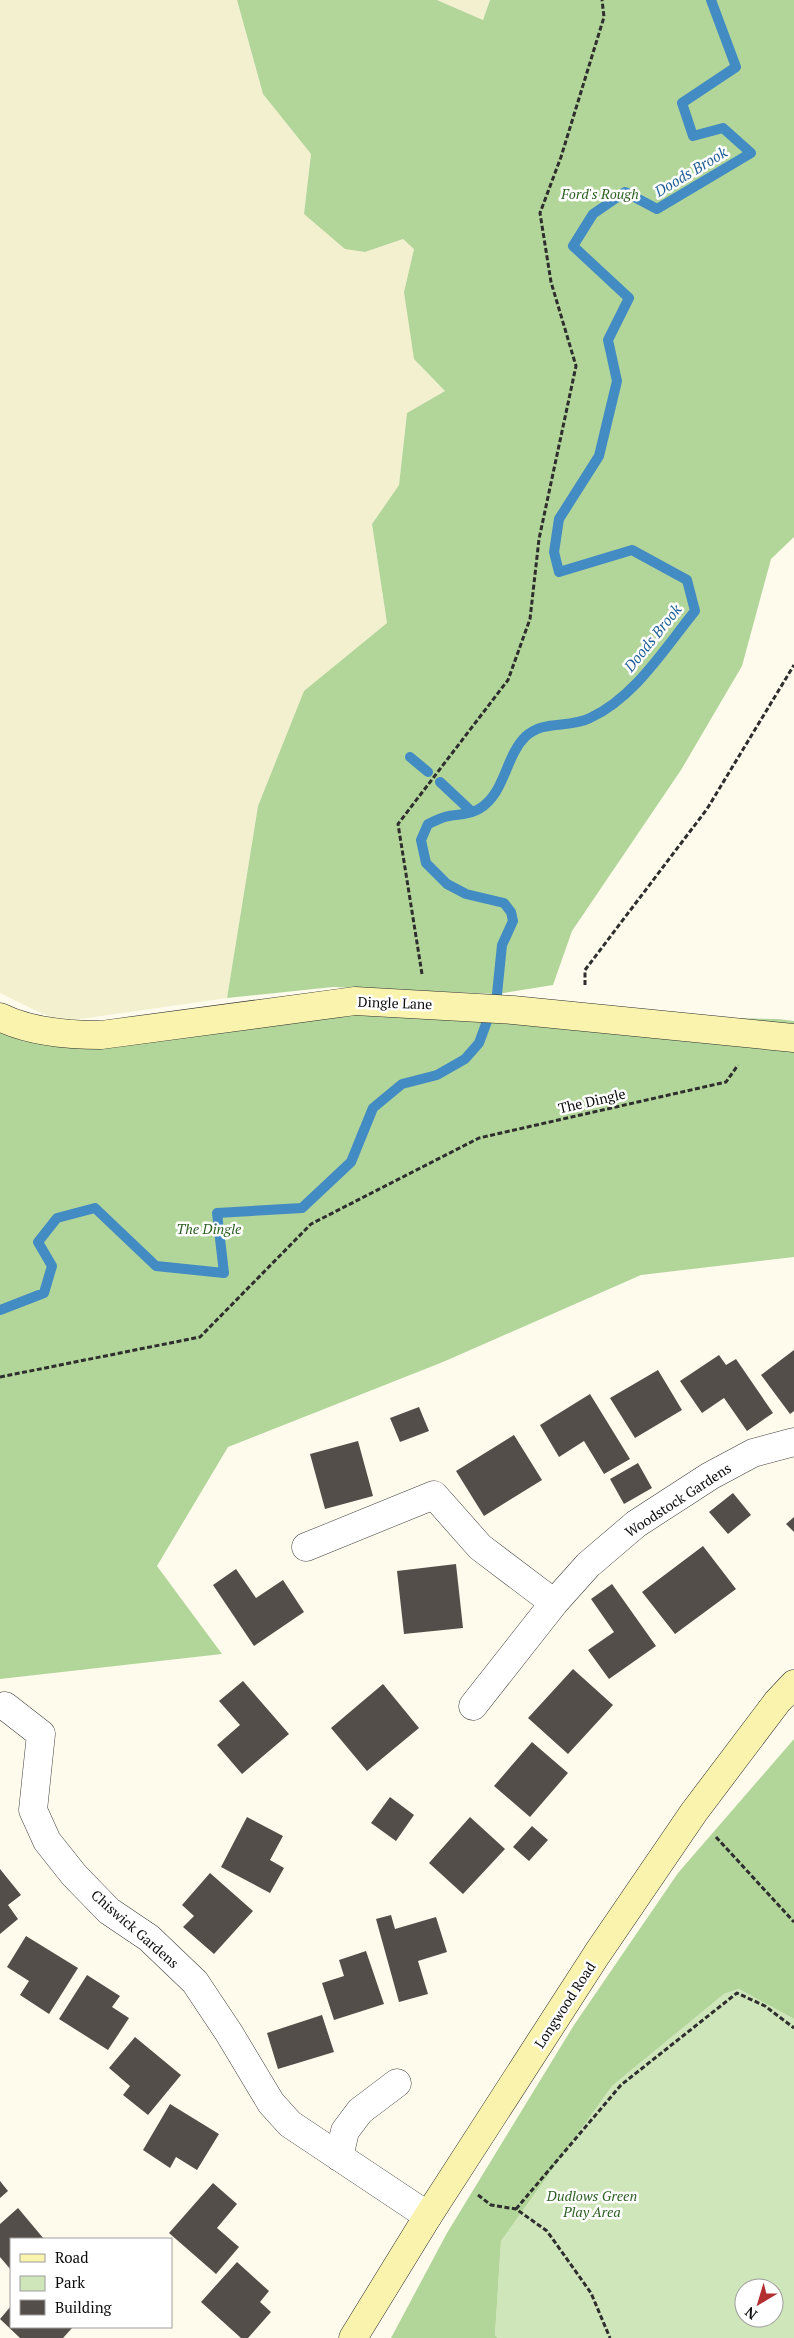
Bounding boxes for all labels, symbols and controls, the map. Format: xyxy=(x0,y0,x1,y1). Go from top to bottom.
water label: Doods Brook xyxy=(650,141,731,201)
park label: Ford's Rough xyxy=(560,184,639,203)
water label: Doods Brook xyxy=(618,599,686,676)
street label: Dingle Lane xyxy=(357,992,433,1013)
street label: The Dingle xyxy=(556,1084,627,1117)
park label: The Dingle xyxy=(177,1219,242,1238)
street label: Woodstock Gardens xyxy=(621,1458,734,1541)
street label: Chiswick Gardens xyxy=(87,1885,183,1972)
street label: Longwood Road xyxy=(530,1958,600,2051)
park label: Dudlows Green Play Area xyxy=(546,2186,637,2221)
legend xyxy=(10,2238,172,2328)
text: Road xyxy=(55,2247,88,2267)
text: Park xyxy=(55,2272,85,2292)
north arrow xyxy=(734,2278,784,2328)
text: Building xyxy=(55,2297,113,2317)
text: N xyxy=(740,2303,761,2324)

